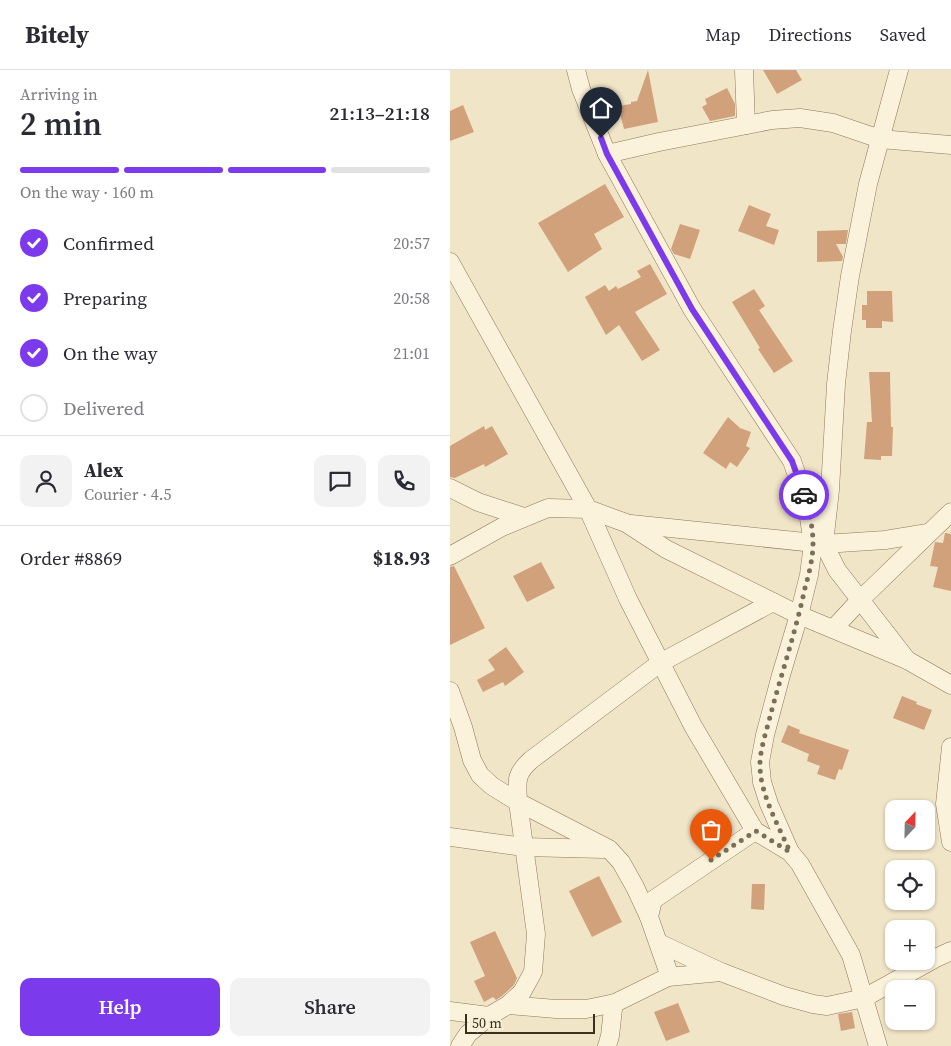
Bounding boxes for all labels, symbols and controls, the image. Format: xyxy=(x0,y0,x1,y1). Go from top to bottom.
text: Bitely xyxy=(25,18,89,51)
text: Map xyxy=(705,22,741,47)
text: Directions xyxy=(769,22,852,47)
text: Saved xyxy=(880,22,926,47)
text: Arriving in xyxy=(20,83,98,105)
pin xyxy=(580,87,622,138)
icon: home xyxy=(587,94,615,122)
text: 21:13–21:18 xyxy=(330,100,430,126)
text: 2 min xyxy=(20,102,102,146)
text: On the way · 160 m xyxy=(20,181,154,203)
icon: check xyxy=(20,229,48,257)
text: Confirmed xyxy=(63,230,154,256)
text: 20:57 xyxy=(393,232,430,254)
icon: check xyxy=(20,284,48,312)
text: Preparing xyxy=(63,285,147,311)
text: 20:58 xyxy=(393,287,430,309)
icon: check xyxy=(20,339,48,367)
text: On the way xyxy=(63,340,158,366)
text: 21:01 xyxy=(393,342,430,364)
text: Delivered xyxy=(63,395,144,421)
button: person xyxy=(20,455,72,507)
button: chat xyxy=(314,455,366,507)
button: phone xyxy=(378,455,430,507)
text: Alex xyxy=(84,457,123,483)
courier xyxy=(779,470,829,520)
icon: car xyxy=(790,481,818,509)
text: Courier · 4.5 xyxy=(84,483,172,505)
text: Order #8869 xyxy=(20,545,122,571)
text: $18.93 xyxy=(373,545,430,571)
north arrow xyxy=(885,800,935,850)
map controls xyxy=(885,800,935,1030)
pin xyxy=(690,809,732,860)
icon: bag xyxy=(697,816,725,844)
button: locate xyxy=(885,860,935,910)
button: + xyxy=(885,920,935,970)
button: Help xyxy=(20,978,220,1036)
button: Share xyxy=(230,978,430,1036)
button: − xyxy=(885,980,935,1030)
scale bar xyxy=(465,1011,595,1034)
text: 50 m xyxy=(472,1013,502,1033)

